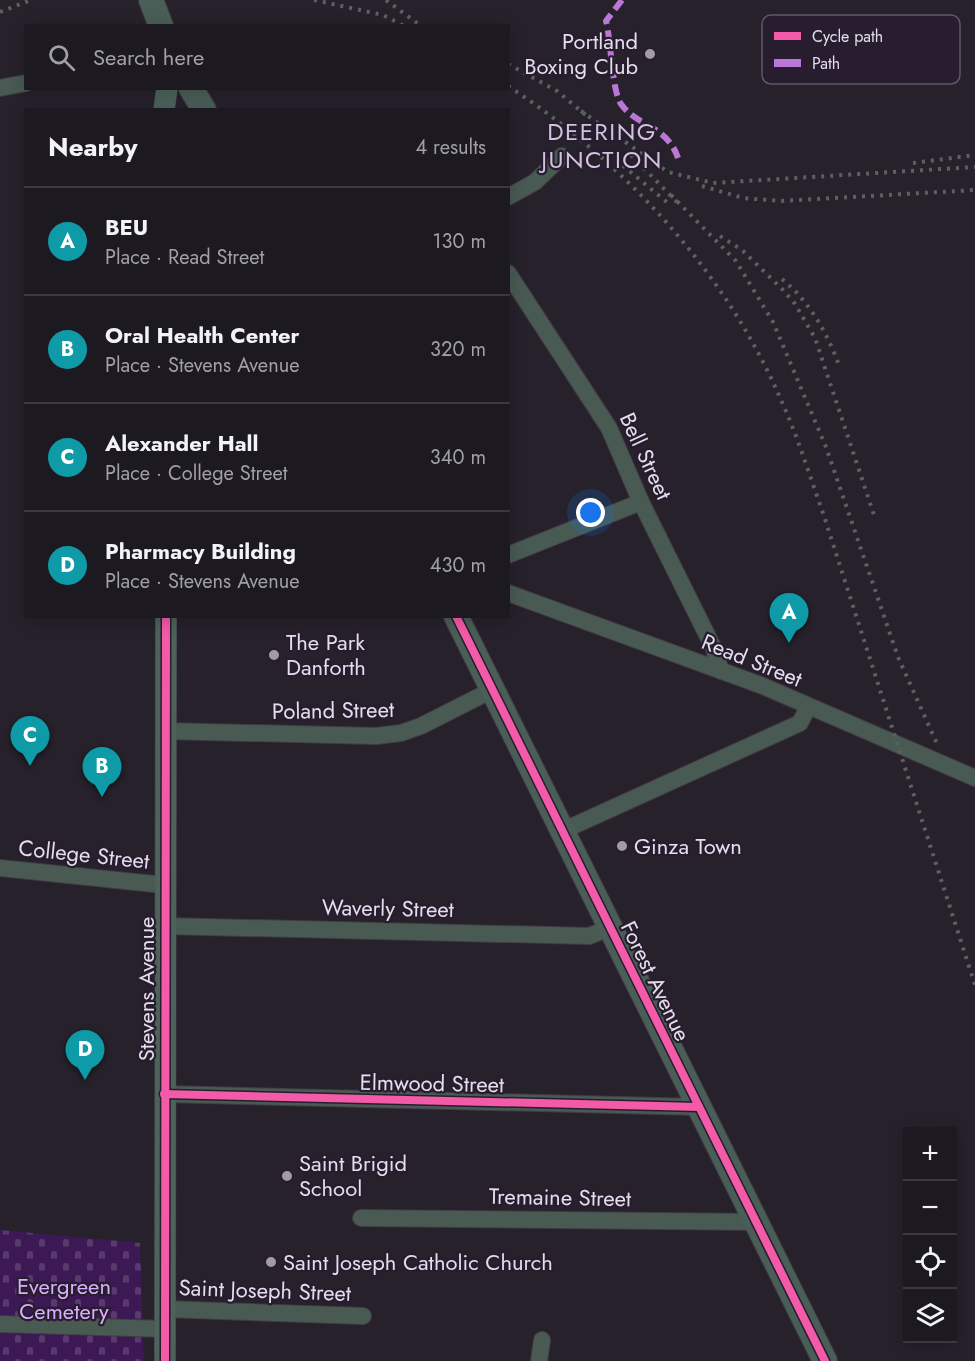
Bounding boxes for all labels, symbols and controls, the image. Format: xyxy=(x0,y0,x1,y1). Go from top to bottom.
legend xyxy=(762,15,960,84)
search box xyxy=(24,24,510,90)
place label: Portland Boxing Club xyxy=(524,25,638,82)
text: Cycle path xyxy=(812,25,883,48)
icon: search xyxy=(45,41,78,74)
text: Search here xyxy=(93,41,204,73)
marker: Portland Boxing Club xyxy=(643,47,657,61)
text: Path xyxy=(812,52,840,75)
district label: DEERING JUNCTION xyxy=(538,114,663,177)
text: Nearby xyxy=(48,128,137,166)
text: 4 results xyxy=(415,133,486,162)
text: BEU xyxy=(105,211,148,243)
text: A xyxy=(60,227,75,256)
text: 130 m xyxy=(432,227,486,256)
text: Place · Read Street xyxy=(105,243,264,272)
text: Oral Health Center xyxy=(105,319,300,351)
text: B xyxy=(61,335,74,364)
text: 320 m xyxy=(430,335,486,364)
text: Place · Stevens Avenue xyxy=(105,351,299,380)
street label: Bell Street xyxy=(612,407,680,505)
text: Alexander Hall xyxy=(105,427,258,459)
text: C xyxy=(60,443,75,472)
text: 340 m xyxy=(430,443,486,472)
text: Place · College Street xyxy=(105,459,288,488)
your location xyxy=(576,498,605,527)
text: Pharmacy Building xyxy=(105,535,296,567)
text: D xyxy=(60,551,75,580)
text: 430 m xyxy=(430,551,486,580)
text: Place · Stevens Avenue xyxy=(105,567,299,596)
pin: A xyxy=(770,594,808,643)
street label: Read Street xyxy=(697,625,808,695)
place label: The Park Danforth xyxy=(286,626,366,683)
marker: The Park Danforth xyxy=(267,648,281,662)
street label: Poland Street xyxy=(272,693,395,727)
pin: C xyxy=(10,716,50,766)
pin: B xyxy=(82,748,122,797)
place label: Ginza Town xyxy=(634,830,742,862)
street label: College Street xyxy=(17,831,152,877)
marker: Ginza Town xyxy=(615,839,629,853)
street label: Waverly Street xyxy=(322,891,455,925)
street label: Forest Avenue xyxy=(613,915,699,1047)
street label: Stevens Avenue xyxy=(130,917,162,1061)
pin: D xyxy=(66,1030,104,1080)
street label: Elmwood Street xyxy=(359,1066,505,1100)
map controls xyxy=(903,1127,957,1343)
button: + xyxy=(903,1127,957,1181)
place label: Saint Brigid School xyxy=(299,1147,407,1204)
marker: Saint Brigid School xyxy=(280,1169,294,1183)
street label: Tremaine Street xyxy=(489,1180,632,1214)
button: − xyxy=(903,1181,957,1235)
button: locate xyxy=(903,1235,957,1289)
place label: Saint Joseph Catholic Church xyxy=(283,1246,553,1278)
marker: Saint Joseph Catholic Church xyxy=(264,1255,278,1269)
park label: Evergreen Cemetery xyxy=(17,1270,111,1327)
street label: Saint Joseph Street xyxy=(178,1271,352,1309)
button: layers xyxy=(903,1289,957,1343)

